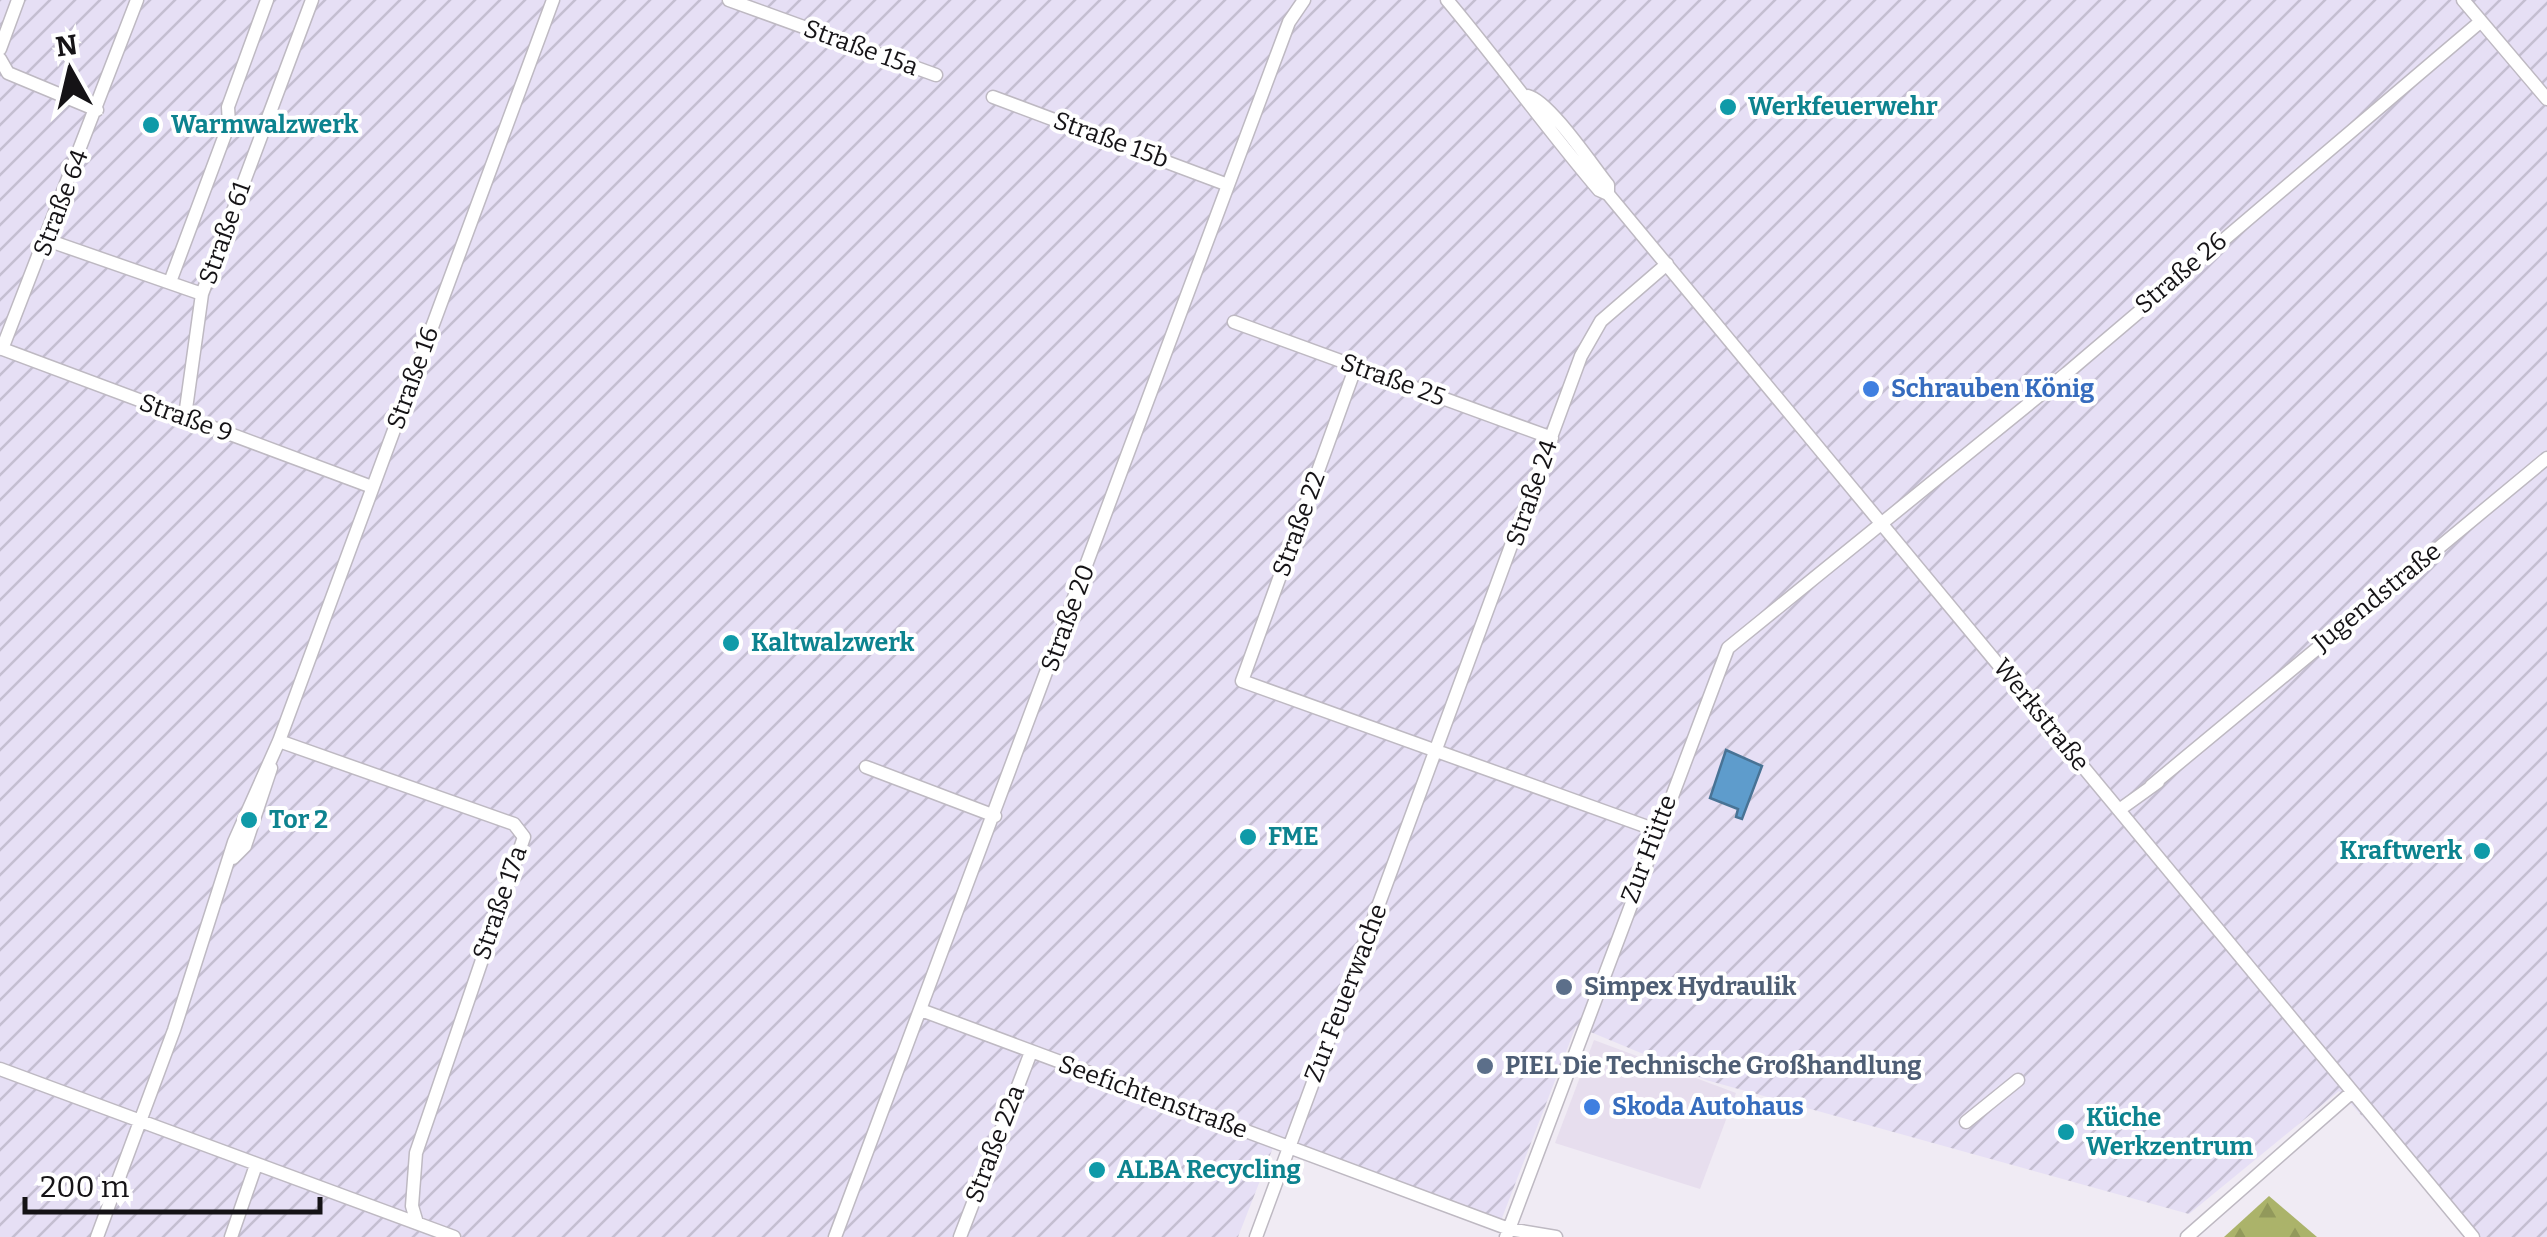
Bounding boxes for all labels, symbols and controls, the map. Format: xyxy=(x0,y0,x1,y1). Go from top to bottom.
street label: Straße 15a xyxy=(800,13,923,83)
north arrow xyxy=(20,20,120,120)
text: N xyxy=(54,28,80,64)
place label: Werkfeuerwehr xyxy=(1748,92,1938,122)
marker: Werkfeuerwehr xyxy=(1717,96,1739,118)
street label: Straße 15b xyxy=(1049,105,1173,175)
place label: Warmwalzwerk xyxy=(171,110,358,140)
marker: Warmwalzwerk xyxy=(140,114,162,136)
street label: Straße 64 xyxy=(27,145,95,261)
street label: Straße 61 xyxy=(193,178,257,288)
street label: Straße 26 xyxy=(2129,226,2233,320)
street label: Straße 16 xyxy=(381,323,445,433)
street label: Straße 25 xyxy=(1337,347,1449,413)
place label: Schrauben König xyxy=(1891,374,2094,404)
marker: Schrauben König xyxy=(1860,378,1882,400)
street label: Straße 9 xyxy=(135,387,237,449)
street label: Straße 24 xyxy=(1500,435,1564,550)
street label: Straße 22 xyxy=(1266,467,1332,581)
street label: Jugendstraße xyxy=(2306,536,2447,658)
street label: Straße 20 xyxy=(1035,560,1101,676)
place label: Kaltwalzwerk xyxy=(751,628,915,658)
marker: Kaltwalzwerk xyxy=(720,632,742,654)
street label: Werkstraße xyxy=(1987,653,2095,777)
street label: Zur Hütte xyxy=(1615,791,1683,907)
place label: Tor 2 xyxy=(269,805,328,835)
marker: Tor 2 xyxy=(238,809,260,831)
place label: FME xyxy=(1268,822,1319,852)
marker: FME xyxy=(1237,826,1259,848)
place label: Kraftwerk xyxy=(2340,836,2462,866)
marker: Kraftwerk xyxy=(2471,840,2493,862)
street label: Straße 17a xyxy=(467,842,534,964)
street label: Zur Feuerwache xyxy=(1298,900,1394,1086)
place label: Simpex Hydraulik xyxy=(1584,972,1796,1002)
marker: Simpex Hydraulik xyxy=(1553,976,1575,998)
street label: Seefichtenstraße xyxy=(1054,1049,1252,1145)
place label: PIEL Die Technische Großhandlung xyxy=(1505,1051,1922,1081)
marker: PIEL Die Technische Großhandlung xyxy=(1474,1055,1496,1077)
street label: Straße 22a xyxy=(959,1081,1031,1207)
place label: Skoda Autohaus xyxy=(1612,1092,1804,1122)
marker: Skoda Autohaus xyxy=(1581,1096,1603,1118)
place label: Küche Werkzentrum xyxy=(2086,1103,2253,1162)
marker: Küche Werkzentrum xyxy=(2055,1121,2077,1143)
scale bar xyxy=(25,1152,320,1214)
place label: ALBA Recycling xyxy=(1117,1155,1301,1185)
marker: ALBA Recycling xyxy=(1086,1159,1108,1181)
text: 200 m xyxy=(40,1169,130,1205)

